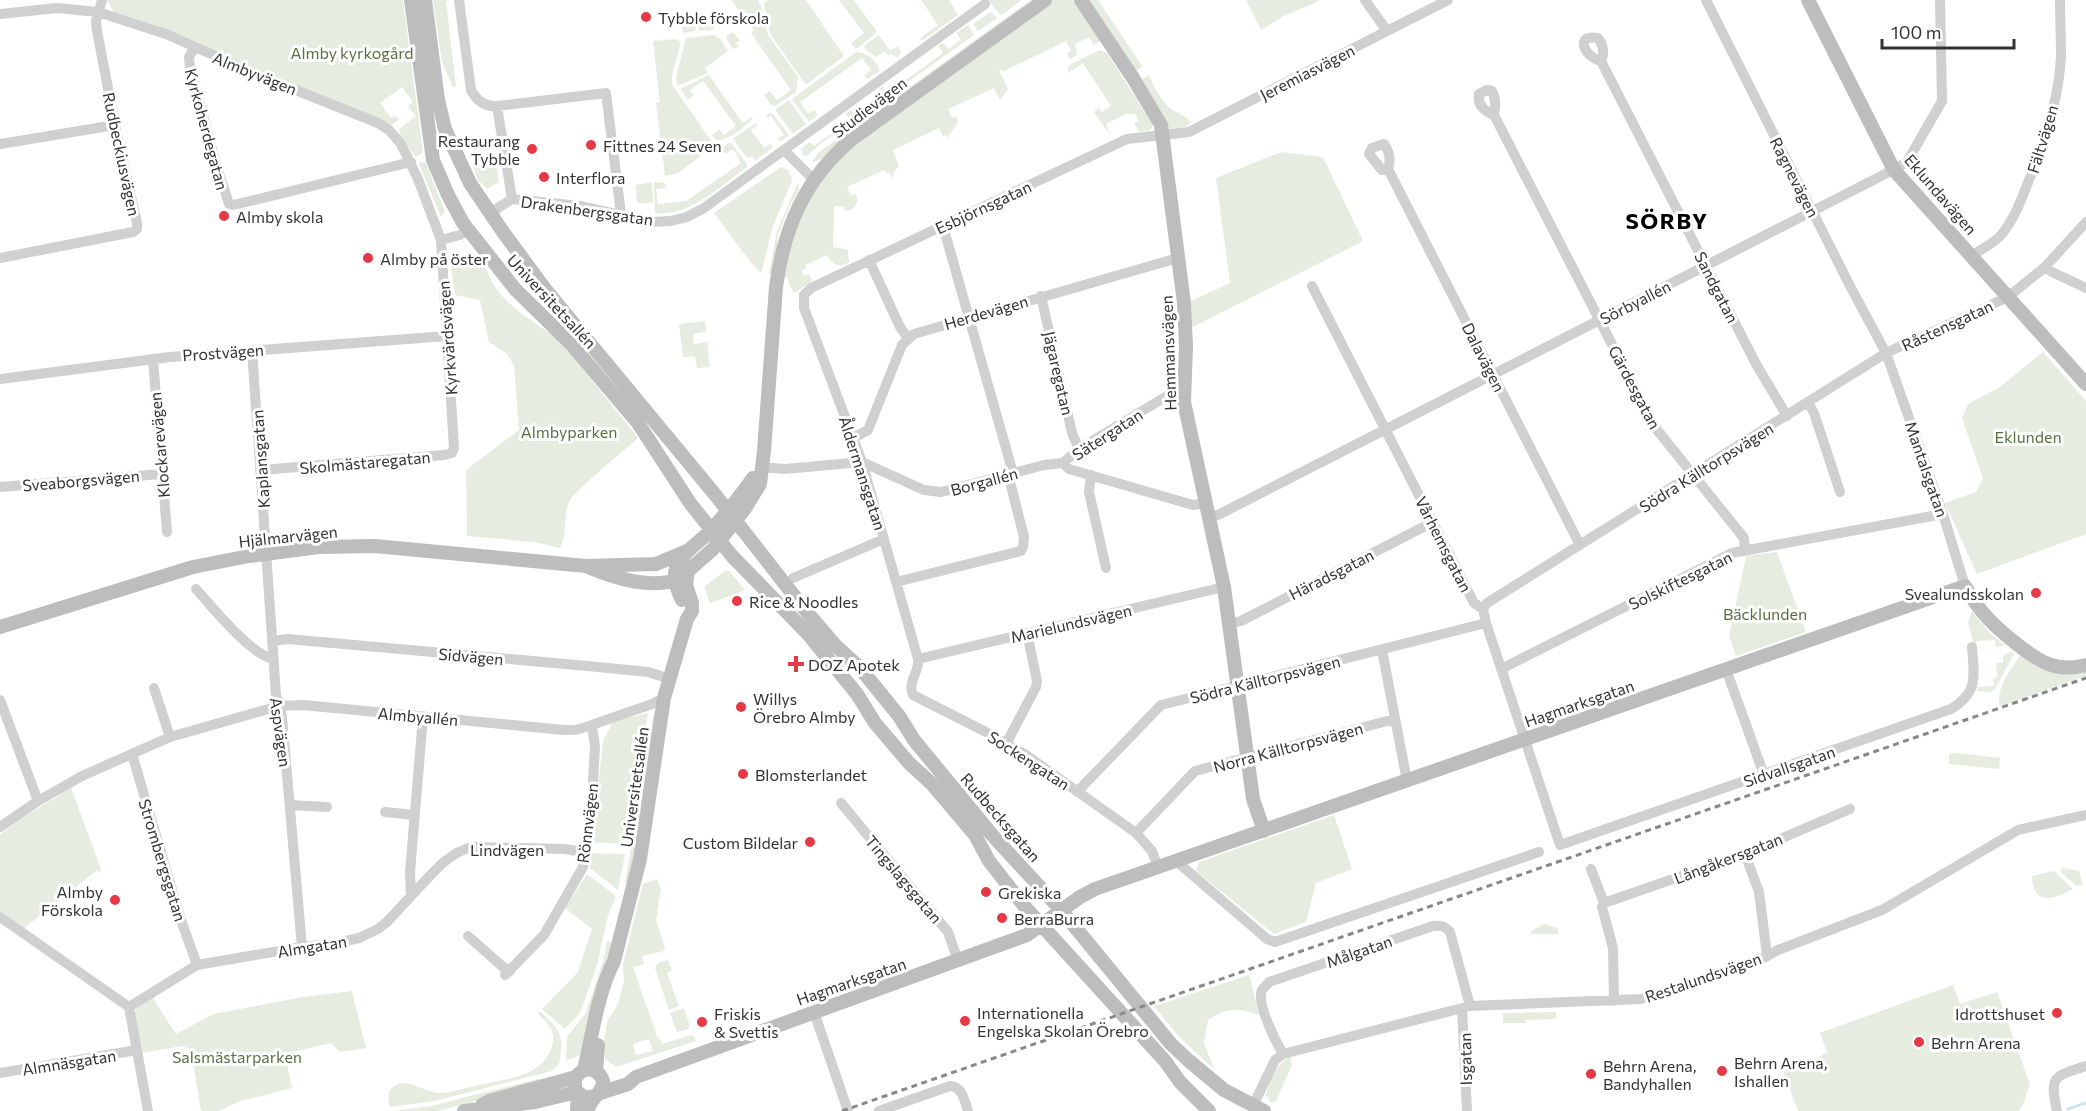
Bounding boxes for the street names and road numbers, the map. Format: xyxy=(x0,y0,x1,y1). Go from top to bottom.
street label: Jeremiasvägen xyxy=(1256,40,1358,104)
street label: Almbyvägen xyxy=(210,48,300,98)
street label: Kyrkoherdegatan xyxy=(182,66,232,192)
street label: Studievägen xyxy=(828,73,910,141)
street label: Rudbeckiusvägen xyxy=(100,90,144,218)
street label: Fältvägen xyxy=(2023,103,2061,175)
street label: Ragnevägen xyxy=(1767,134,1823,220)
street label: Eklundavägen xyxy=(1901,150,1981,238)
street label: Esbjörnsgatan xyxy=(932,176,1034,238)
street label: Drakenbergsgatan xyxy=(520,191,654,229)
street label: Sandgatan xyxy=(1691,248,1743,326)
street label: Universitetsallén xyxy=(504,250,600,352)
street label: Sörbyallén xyxy=(1596,276,1674,328)
street label: Kyrkvärdsvägen xyxy=(434,280,460,396)
street label: Herdevägen xyxy=(942,291,1030,333)
street label: Hemmansvägen xyxy=(1156,295,1180,411)
street label: Råstensgatan xyxy=(1898,296,1996,354)
street label: Dalavägen xyxy=(1459,319,1509,395)
street label: Jägaregatan xyxy=(1040,329,1078,417)
street label: Prostvägen xyxy=(182,340,264,364)
street label: Gärdesgatan xyxy=(1605,342,1665,432)
street label: Klockarevägen xyxy=(145,391,173,499)
street label: Sätergatan xyxy=(1068,404,1146,464)
street label: Kaplansgatan xyxy=(247,409,273,509)
street label: Åldermansgatan xyxy=(836,413,890,533)
street label: Södra Källtorpsvägen xyxy=(1636,418,1776,516)
street label: Mantalsgatan xyxy=(1902,419,1952,519)
street label: Skolmästaregatan xyxy=(299,447,431,477)
street label: Borgallén xyxy=(948,463,1020,499)
street label: Sveaborgsvägen xyxy=(22,465,140,495)
street label: Vårhemsgatan xyxy=(1412,493,1476,595)
street label: Hjälmarvägen xyxy=(237,521,339,551)
street label: Häradsgatan xyxy=(1286,545,1376,603)
street label: Solskiftesgatan xyxy=(1625,547,1735,613)
street label: Marielundsvägen xyxy=(1009,600,1133,646)
street label: Sidvägen xyxy=(438,644,504,668)
street label: Södra Källtorpsvägen xyxy=(1188,651,1342,707)
street label: Hagmarksgatan xyxy=(1522,675,1636,731)
street label: Aspvägen xyxy=(267,696,295,768)
street label: Almbyallén xyxy=(377,703,459,729)
street label: Norra Källtorpsvägen xyxy=(1211,718,1365,776)
street label: Universitetsallén xyxy=(616,725,652,849)
street label: Sockengatan xyxy=(984,726,1074,794)
street label: Sidvallsgatan xyxy=(1741,741,1837,791)
street label: Rudbecksgatan xyxy=(957,769,1045,865)
street label: Rönnvägen xyxy=(573,782,601,864)
street label: Strombergsgatan xyxy=(135,797,191,923)
street label: Långåkersgatan xyxy=(1671,829,1785,887)
street label: Tingslagsgatan xyxy=(862,831,946,927)
street label: Lindvägen xyxy=(470,840,544,859)
street label: Almgatan xyxy=(276,931,348,961)
street label: Målgatan xyxy=(1324,931,1394,971)
street label: Restalundsvägen xyxy=(1642,948,1764,1006)
street label: Hagmarksgatan xyxy=(794,953,908,1009)
street label: Isgatan xyxy=(1455,1032,1475,1086)
street label: Almnäsgatan xyxy=(21,1045,117,1079)

